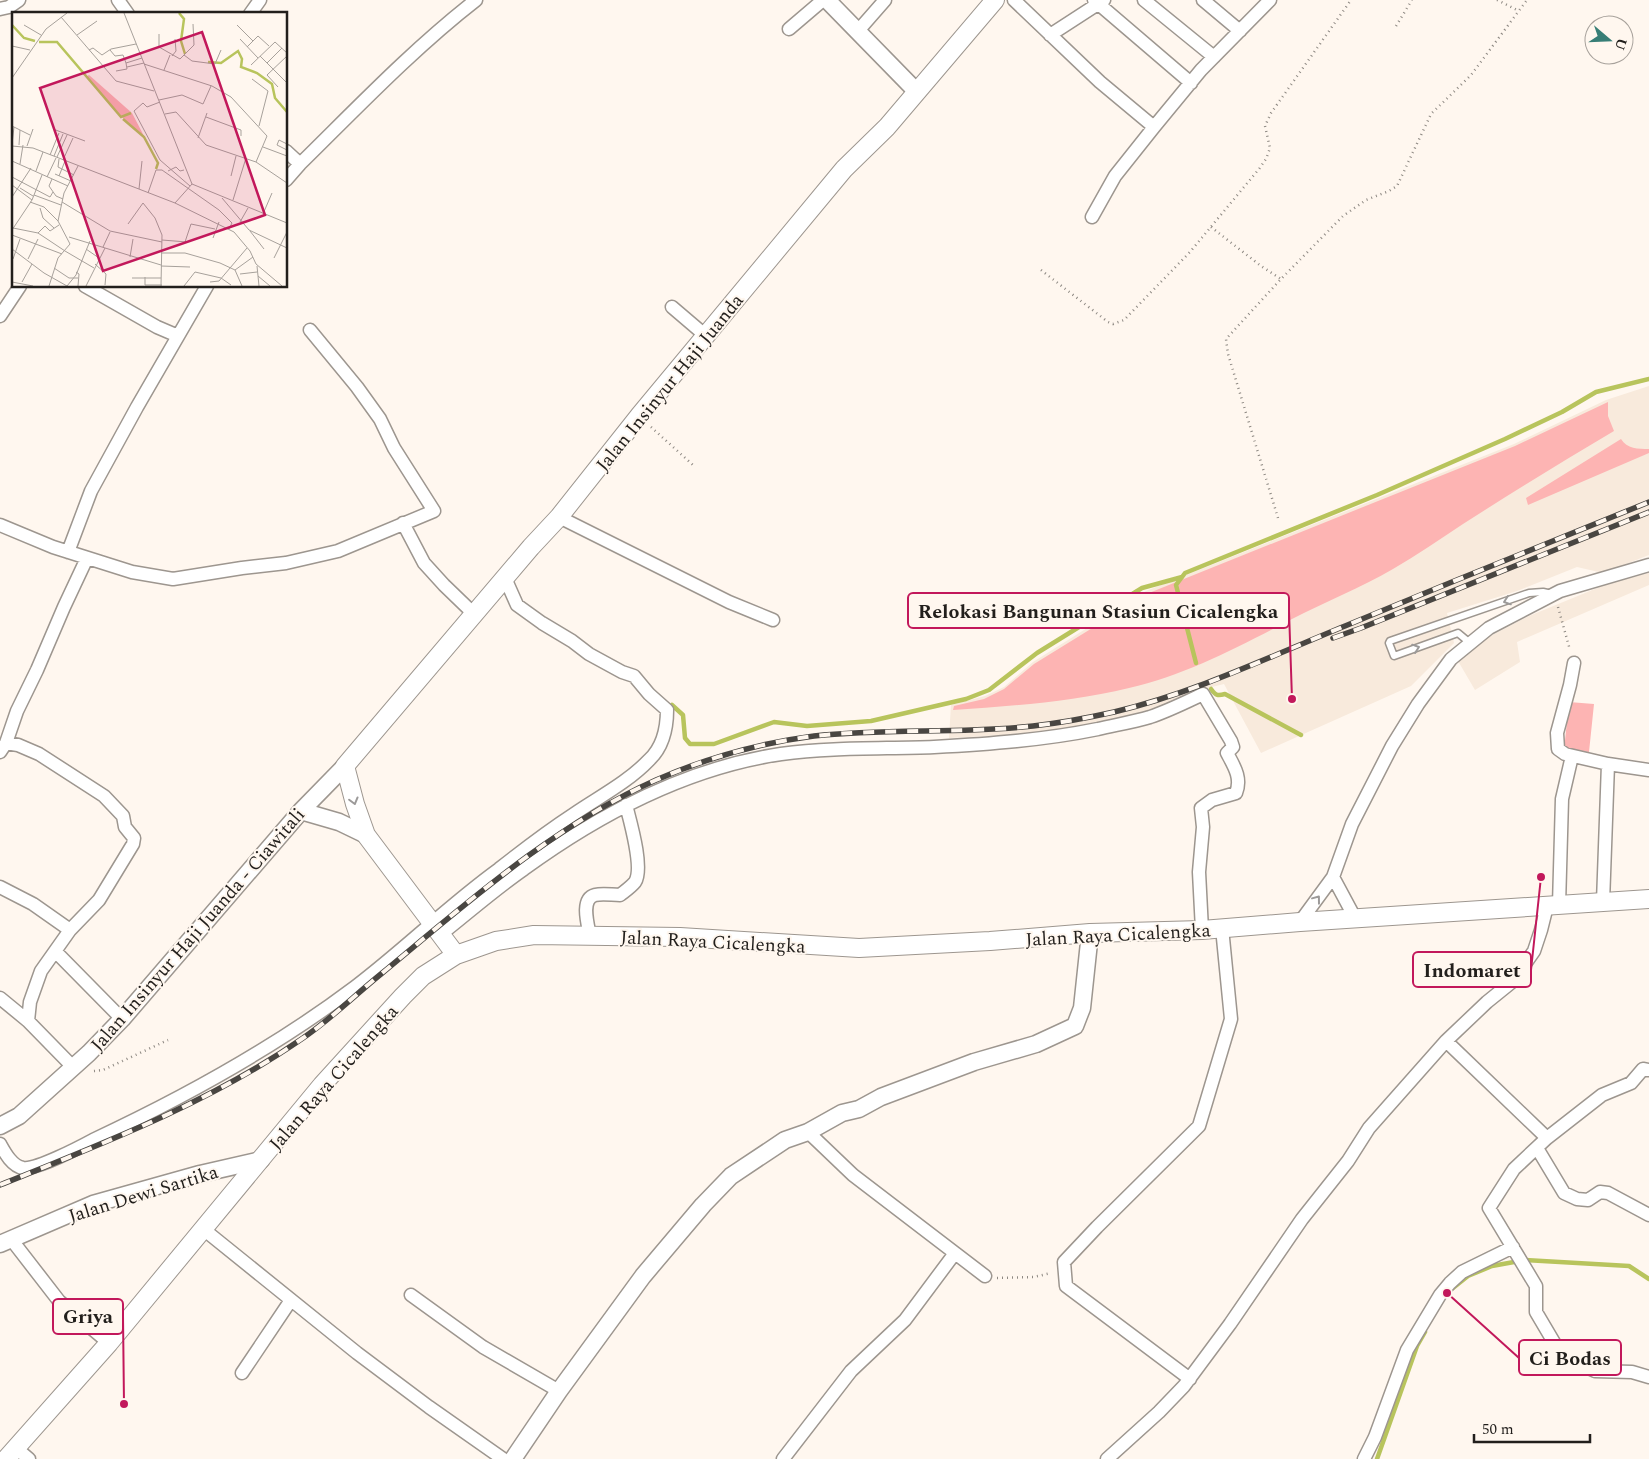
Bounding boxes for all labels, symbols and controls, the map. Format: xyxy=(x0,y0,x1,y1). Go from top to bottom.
inset map xyxy=(12,12,288,288)
north arrow xyxy=(1584,15,1634,65)
text: U xyxy=(1609,35,1633,53)
street label: Jalan Insinyur Haji Juanda xyxy=(589,287,752,478)
callout: Relokasi Bangunan Stasiun Cicalengka xyxy=(908,593,1289,628)
one-way arrow xyxy=(1503,595,1511,605)
text: Relokasi Bangunan Stasiun Cicalengka xyxy=(918,597,1279,627)
one-way arrow xyxy=(1411,644,1420,654)
one-way arrow xyxy=(349,796,359,804)
street label: Jalan Insinyur Haji Juanda - Ciawitali xyxy=(84,802,312,1058)
one-way arrow xyxy=(1311,895,1320,905)
street label: Jalan Raya Cicalengka xyxy=(1025,916,1212,955)
street label: Jalan Raya Cicalengka xyxy=(620,923,807,962)
callout: Indomaret xyxy=(1413,952,1531,987)
text: Indomaret xyxy=(1423,956,1521,986)
street label: Jalan Raya Cicalengka xyxy=(262,998,406,1157)
street label: Jalan Dewi Sartika xyxy=(65,1158,223,1231)
callout: Griya xyxy=(53,1299,123,1334)
text: Griya xyxy=(63,1302,114,1332)
callout: Ci Bodas xyxy=(1519,1340,1621,1375)
text: Ci Bodas xyxy=(1529,1344,1611,1374)
scale bar xyxy=(1474,1412,1590,1444)
text: 50 m xyxy=(1482,1418,1514,1441)

